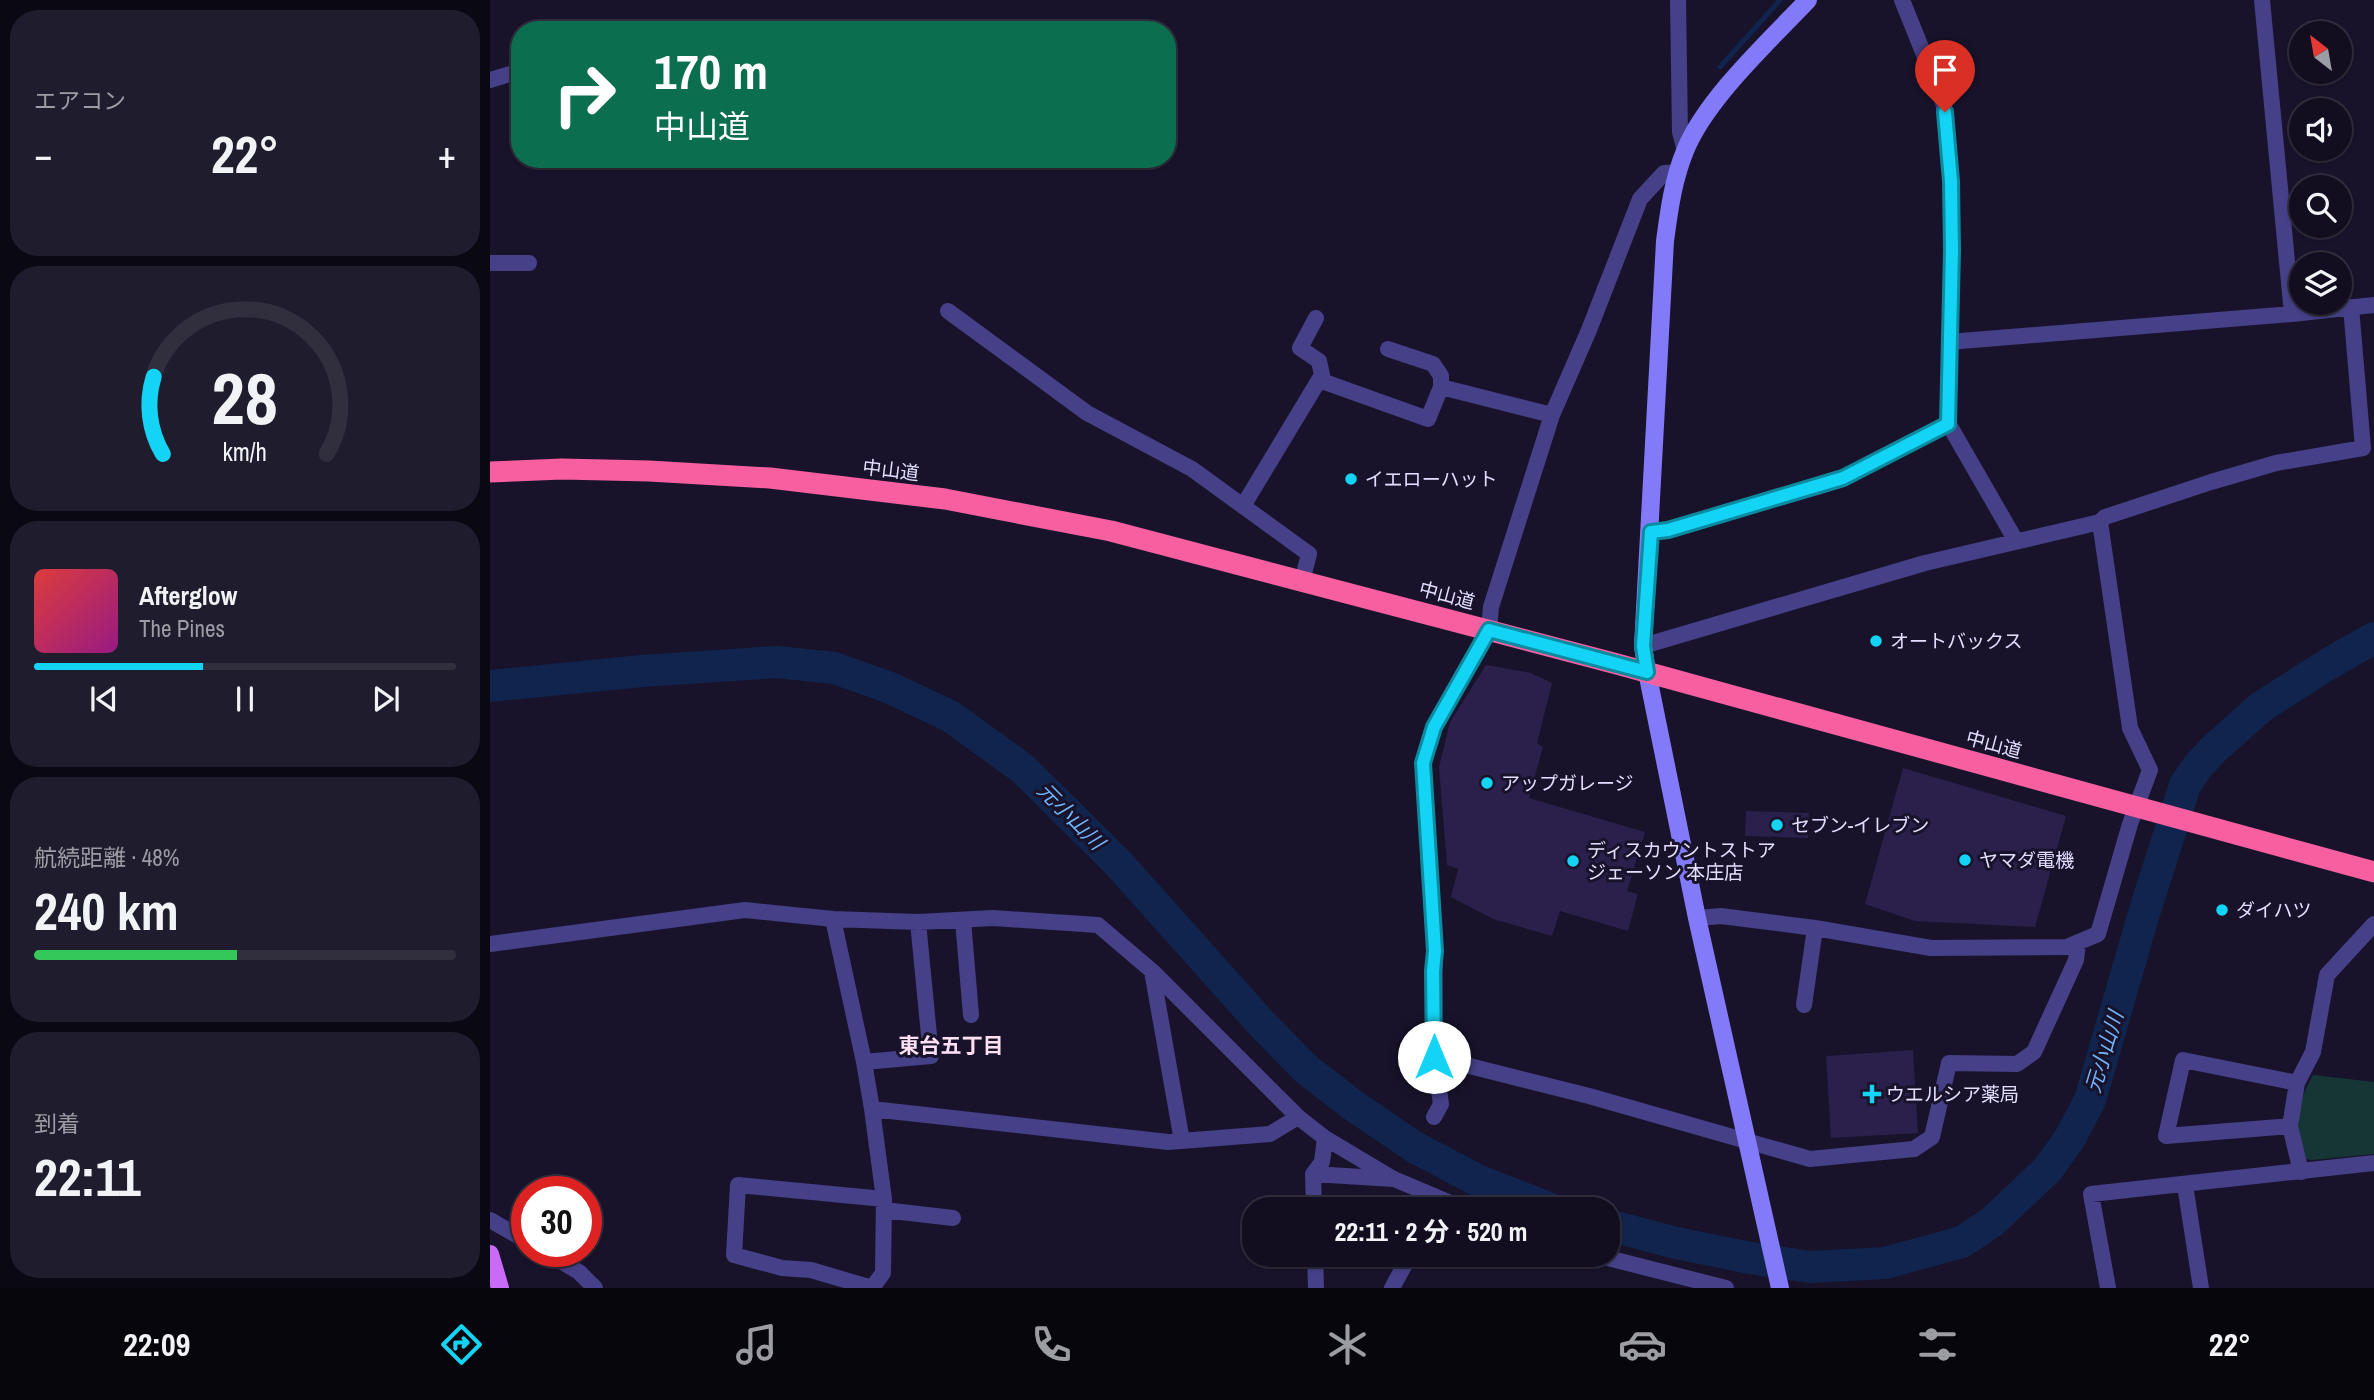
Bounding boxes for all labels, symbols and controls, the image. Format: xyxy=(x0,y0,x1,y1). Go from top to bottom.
north arrow xyxy=(2289,21,2352,84)
map controls xyxy=(2289,21,2352,315)
text: 170 m xyxy=(654,38,768,104)
pin xyxy=(1915,40,1975,112)
icon: right xyxy=(539,49,630,140)
icon: arrive xyxy=(1926,51,1964,89)
text: エアコン xyxy=(34,85,126,116)
button: sound xyxy=(2289,98,2352,161)
text: 中山道 xyxy=(654,105,750,148)
text: 22° xyxy=(211,119,279,189)
text: − xyxy=(34,129,52,180)
text: + xyxy=(438,129,456,180)
button: search xyxy=(2289,175,2352,238)
button: layers xyxy=(2289,252,2352,315)
text: 28 xyxy=(212,350,278,448)
text: km/h xyxy=(223,435,267,469)
street label: 中山道 xyxy=(861,454,921,486)
place label: イエローハット xyxy=(1365,466,1497,492)
marker: イエローハット xyxy=(1343,471,1359,487)
street label: 中山道 xyxy=(1416,575,1478,615)
text: Afterglow xyxy=(139,578,237,613)
text: The Pines xyxy=(139,613,225,644)
place label: オートバックス xyxy=(1890,628,2022,654)
marker: オートバックス xyxy=(1868,633,1884,649)
icon: previous xyxy=(85,680,123,718)
icon: pause xyxy=(226,680,264,718)
icon: next xyxy=(367,680,405,718)
street label: 中山道 xyxy=(1963,724,2025,764)
place label: アップガレージ xyxy=(1501,770,1634,796)
marker: アップガレージ xyxy=(1479,775,1495,791)
water label: 元小山川 xyxy=(1031,776,1112,857)
place label: セブン-イレブン xyxy=(1791,812,1929,838)
marker: セブン-イレブン xyxy=(1769,817,1785,833)
place label: ディスカウントストア ジェーソン 本庄店 xyxy=(1587,837,1776,885)
text: 航続距離 · 48% xyxy=(34,842,179,873)
place label: ヤマダ電機 xyxy=(1979,847,2074,873)
marker: ヤマダ電機 xyxy=(1957,852,1973,868)
marker: ディスカウントストア ジェーソン 本庄店 xyxy=(1565,853,1581,869)
text: 240 km xyxy=(34,876,179,946)
place label: ダイハツ xyxy=(2236,897,2312,923)
marker: ダイハツ xyxy=(2214,902,2230,918)
water label: 元小山川 xyxy=(2078,1006,2131,1096)
position arrow xyxy=(1397,1020,1471,1094)
district label: 東台五丁目 xyxy=(899,1031,1004,1060)
place label: ウエルシア薬局 xyxy=(1886,1081,2019,1107)
marker: ウエルシア薬局 xyxy=(1864,1086,1880,1102)
text: 到着 xyxy=(34,1108,80,1139)
text: 22:11 xyxy=(34,1142,141,1212)
speed limit sign: 30 xyxy=(511,1176,602,1267)
text: 22:11 · 2 分 · 520 m xyxy=(1334,1214,1528,1249)
icon: directions xyxy=(437,1320,486,1369)
icon: music xyxy=(732,1320,781,1369)
icon: phone xyxy=(1027,1320,1076,1369)
icon: climate xyxy=(1323,1320,1372,1369)
icon: car xyxy=(1618,1320,1667,1369)
icon: filters xyxy=(1913,1320,1962,1369)
text: 22:09 xyxy=(123,1323,190,1366)
text: 22° xyxy=(2209,1323,2251,1366)

